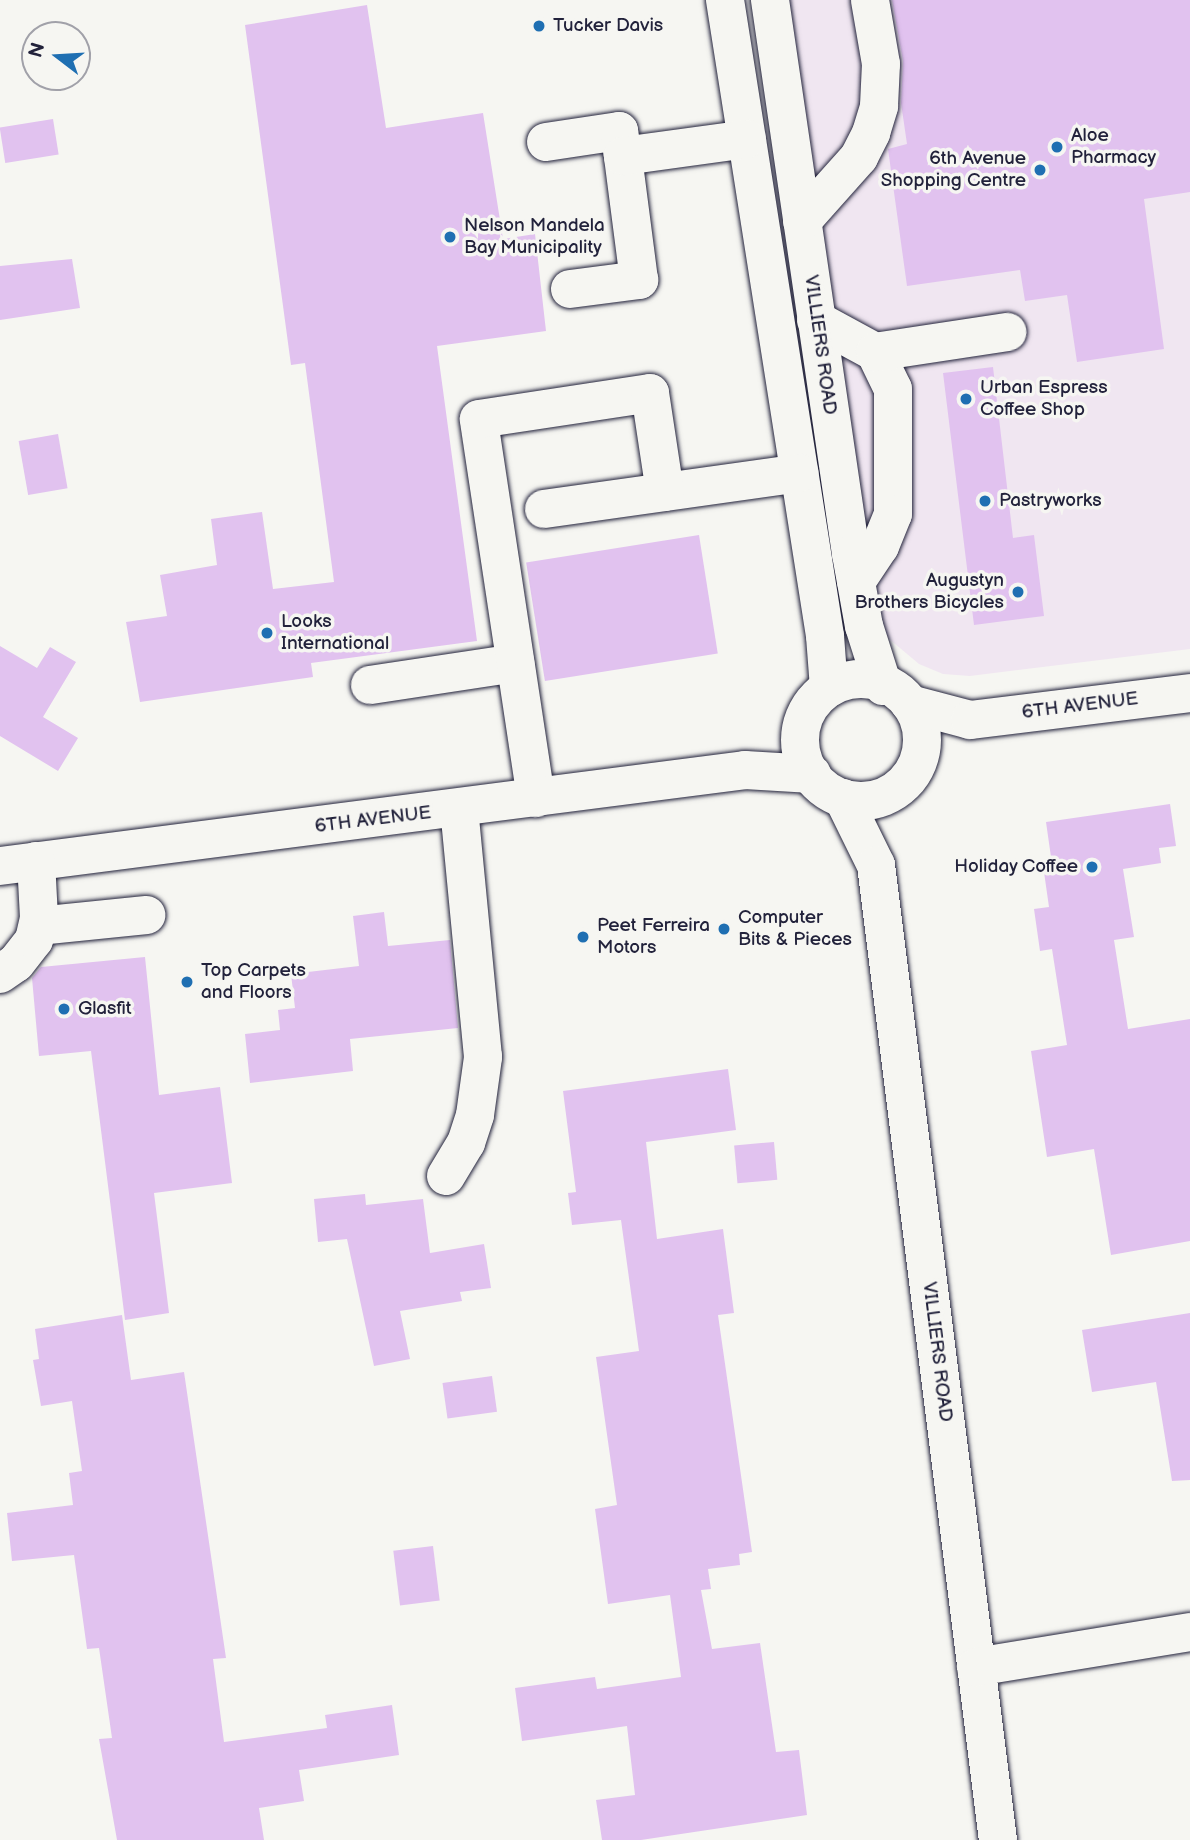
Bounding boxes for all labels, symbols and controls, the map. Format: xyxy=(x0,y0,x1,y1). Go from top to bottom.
place label: Tucker Davis xyxy=(553,15,663,37)
marker: Tucker Davis xyxy=(531,18,547,34)
north arrow xyxy=(21,21,91,91)
text: N xyxy=(24,40,50,60)
place label: Aloe Pharmacy xyxy=(1071,125,1156,169)
marker: Aloe Pharmacy xyxy=(1049,139,1065,155)
place label: 6th Avenue Shopping Centre xyxy=(881,148,1026,192)
marker: 6th Avenue Shopping Centre xyxy=(1032,162,1048,178)
place label: Nelson Mandela Bay Municipality xyxy=(464,215,605,259)
marker: Nelson Mandela Bay Municipality xyxy=(442,229,458,245)
street label: VILLIERS ROAD xyxy=(799,274,841,416)
place label: Urban Espress Coffee Shop xyxy=(980,377,1108,421)
marker: Urban Espress Coffee Shop xyxy=(958,391,974,407)
place label: Pastryworks xyxy=(999,490,1102,512)
marker: Pastryworks xyxy=(977,493,993,509)
place label: Augustyn Brothers Bicycles xyxy=(855,570,1004,614)
marker: Augustyn Brothers Bicycles xyxy=(1010,584,1026,600)
place label: Looks International xyxy=(281,611,389,655)
marker: Looks International xyxy=(259,625,275,641)
street label: 6TH AVENUE xyxy=(1021,688,1139,724)
street label: 6TH AVENUE xyxy=(314,802,432,838)
place label: Holiday Coffee xyxy=(953,856,1078,878)
marker: Holiday Coffee xyxy=(1084,859,1100,875)
place label: Computer Bits & Pieces xyxy=(738,907,852,951)
place label: Peet Ferreira Motors xyxy=(597,915,710,959)
marker: Computer Bits & Pieces xyxy=(716,921,732,937)
marker: Peet Ferreira Motors xyxy=(575,929,591,945)
place label: Top Carpets and Floors xyxy=(201,960,306,1004)
marker: Top Carpets and Floors xyxy=(179,974,195,990)
place label: Glasfit xyxy=(78,998,132,1020)
marker: Glasfit xyxy=(56,1001,72,1017)
street label: VILLIERS ROAD xyxy=(917,1281,957,1423)

